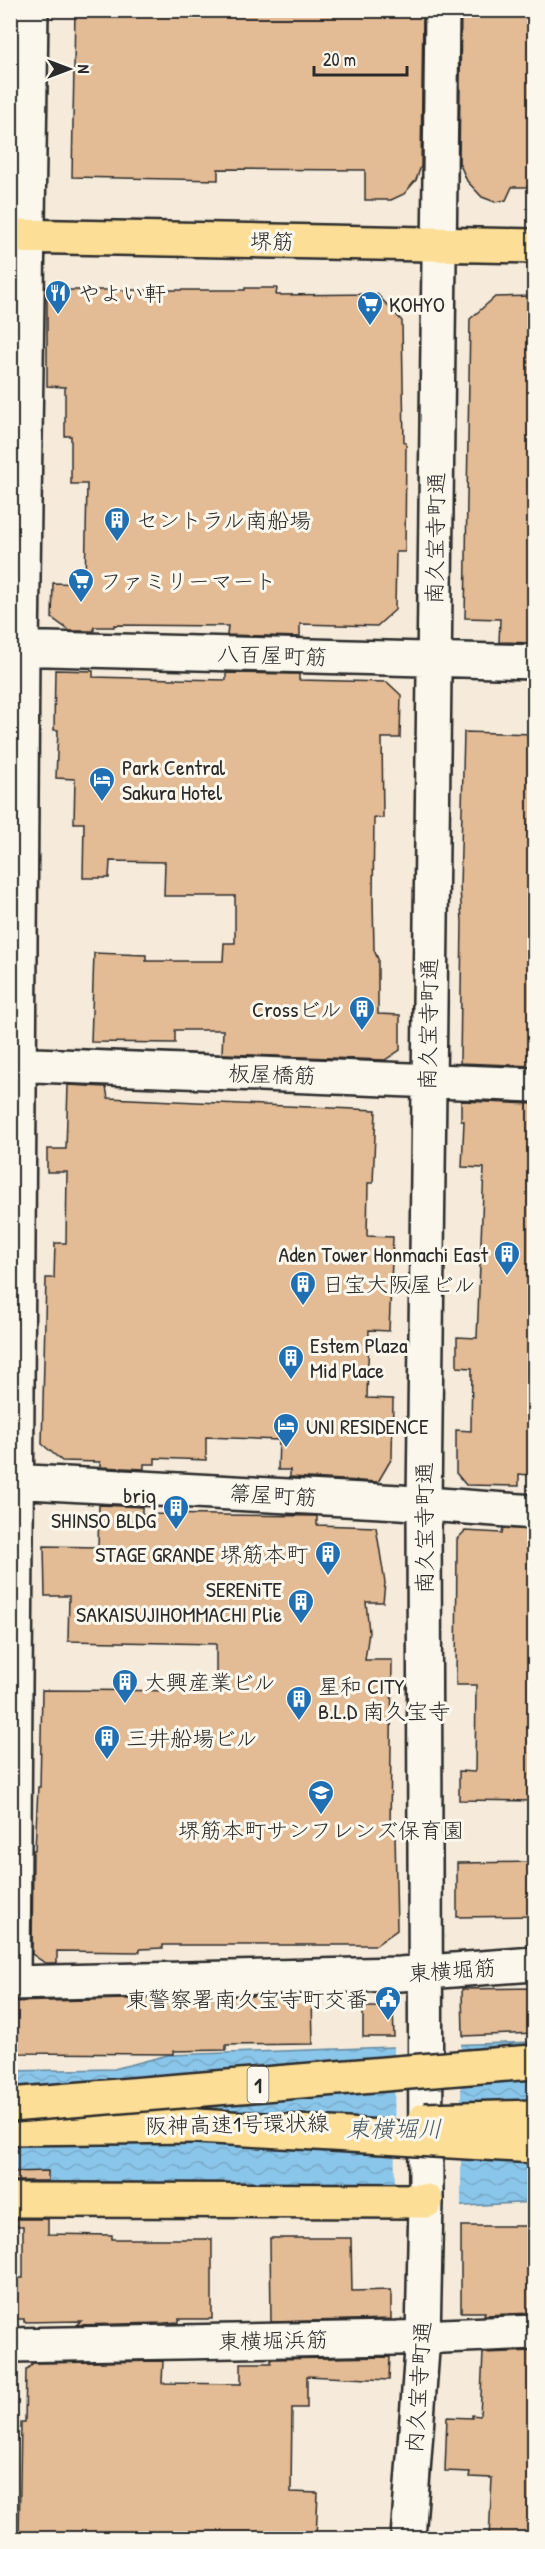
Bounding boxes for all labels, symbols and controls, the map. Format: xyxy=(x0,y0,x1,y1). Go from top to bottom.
north arrow xyxy=(39,39,99,99)
scale bar xyxy=(314,39,407,77)
text: 20 m xyxy=(323,47,356,72)
text: N xyxy=(73,65,95,74)
street label: 堺筋 xyxy=(250,226,294,256)
restaurant icon: やよい軒 xyxy=(43,278,73,316)
place label: やよい軒 xyxy=(78,278,166,308)
supermarket icon: KOHYO xyxy=(355,289,385,327)
place label: KOHYO xyxy=(389,289,445,319)
street label: 南久宝寺町通 xyxy=(419,472,451,604)
building icon: セントラル南船場 xyxy=(102,505,132,543)
place label: セントラル南船場 xyxy=(136,505,311,535)
supermarket icon: ファミリーマート xyxy=(66,566,96,604)
place label: ファミリーマート xyxy=(100,566,276,596)
street label: 八百屋町筋 xyxy=(217,638,327,672)
place label: Park Central Sakura Hotel xyxy=(122,752,225,807)
hotel icon: Park Central Sakura Hotel xyxy=(87,765,117,803)
street label: 南久宝寺町通 xyxy=(412,958,444,1090)
place label: Crossビル xyxy=(252,994,342,1024)
building icon: Crossビル xyxy=(347,994,377,1032)
street label: 板屋橋筋 xyxy=(227,1057,317,1091)
place label: Aden Tower Honmachi East xyxy=(278,1239,488,1269)
building icon: Aden Tower Honmachi East xyxy=(492,1239,522,1277)
building icon: 日宝大阪屋ビル xyxy=(288,1269,318,1307)
place label: 日宝大阪屋ビル xyxy=(322,1269,476,1299)
place label: Estem Plaza Mid Place xyxy=(310,1330,408,1385)
building icon: Estem Plaza Mid Place xyxy=(276,1343,306,1381)
hotel icon: UNI RESIDENCE xyxy=(271,1411,301,1449)
place label: UNI RESIDENCE xyxy=(306,1411,429,1441)
street label: 南久宝寺町通 xyxy=(409,1462,439,1594)
street label: 箒屋町筋 xyxy=(228,1478,318,1512)
place label: briq SHINSO BLDG xyxy=(51,1480,156,1535)
building icon: briq SHINSO BLDG xyxy=(161,1493,191,1531)
place label: STAGE GRANDE 堺筋本町 xyxy=(95,1539,308,1569)
building icon: STAGE GRANDE 堺筋本町 xyxy=(313,1539,343,1577)
place label: SERENiTE SAKAISUJIHOMMACHI Plie xyxy=(76,1574,282,1629)
building icon: SERENiTE SAKAISUJIHOMMACHI Plie xyxy=(286,1587,316,1625)
building icon: 大興産業ビル xyxy=(110,1667,140,1705)
place label: 大興産業ビル xyxy=(144,1667,276,1697)
place label: 星和 CITY B.L.D 南久宝寺 xyxy=(318,1671,450,1726)
building icon: 星和 CITY B.L.D 南久宝寺 xyxy=(284,1684,314,1722)
building icon: 三井船場ビル xyxy=(92,1723,122,1761)
place label: 三井船場ビル xyxy=(126,1723,258,1753)
school or university icon: 堺筋本町サンフレンズ保育園 xyxy=(306,1778,336,1816)
place label: 堺筋本町サンフレンズ保育園 xyxy=(178,1815,464,1845)
street label: 東横堀筋 xyxy=(407,1952,497,1988)
place label: 東警察署南久宝寺町交番 xyxy=(126,1984,368,2014)
public building icon: 東警察署南久宝寺町交番 xyxy=(373,1984,403,2022)
road number: 1 xyxy=(248,2067,268,2103)
street label: 阪神高速1号環状線 xyxy=(145,2107,329,2141)
water label: 東横堀川 xyxy=(346,2112,442,2144)
street label: 内久宝寺町通 xyxy=(398,2320,438,2454)
street label: 東横堀浜筋 xyxy=(218,2324,328,2356)

